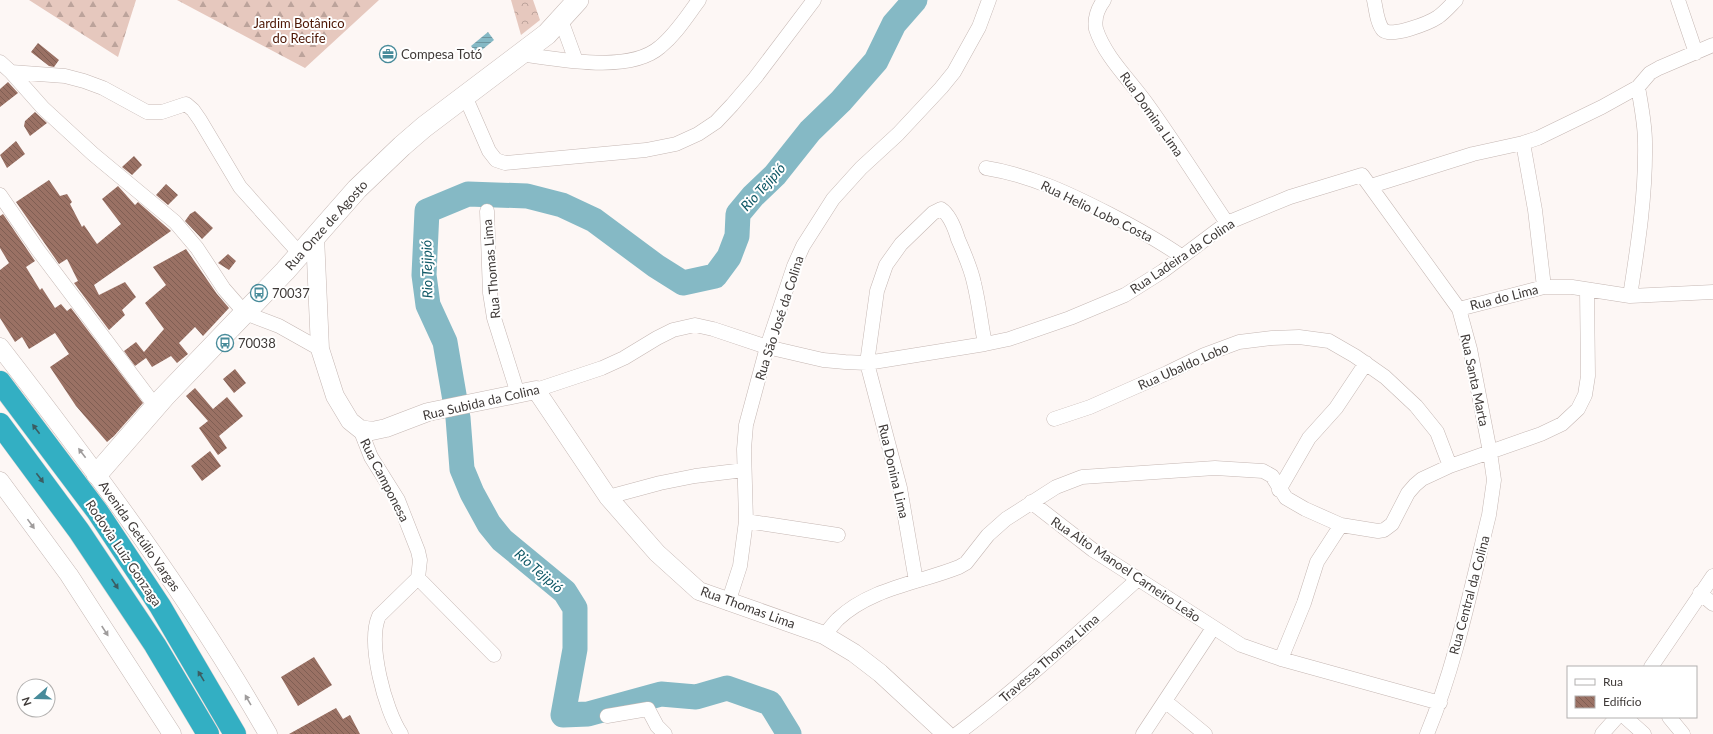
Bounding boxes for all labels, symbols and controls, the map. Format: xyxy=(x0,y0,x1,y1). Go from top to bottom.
park label: Jardim Botânico do Recife xyxy=(253,15,345,46)
office icon: Compesa Totó xyxy=(378,44,398,64)
place label: Compesa Totó xyxy=(401,46,482,62)
street label: Rua Domina Lima xyxy=(1117,68,1187,160)
water label: Rio Tejipió xyxy=(737,159,789,214)
street label: Rua Onze de Agosto xyxy=(281,177,371,273)
street label: Rua Helio Lobo Costa xyxy=(1038,177,1156,245)
street label: Rua Ladeira da Colina xyxy=(1127,215,1237,297)
street label: Rua Thomas Lima xyxy=(479,219,503,319)
water label: Rio Tejipió xyxy=(417,240,436,298)
street label: Rua São José da Colina xyxy=(751,254,807,382)
street label: Rua do Lima xyxy=(1468,281,1540,313)
bus stop icon: 70037 xyxy=(249,283,269,303)
place label: 70037 xyxy=(272,285,310,301)
street label: Rua Santa Marta xyxy=(1457,332,1493,428)
bus stop icon: 70038 xyxy=(215,333,235,353)
place label: 70038 xyxy=(238,335,276,351)
street label: Rua Ubaldo Lobo xyxy=(1135,339,1231,393)
street label: Rua Subida da Colina xyxy=(421,381,541,423)
street label: Rua Donina Lima xyxy=(875,422,913,520)
one-way arrow xyxy=(32,423,40,434)
street label: Rua Camponesa xyxy=(357,436,413,524)
one-way arrow xyxy=(78,448,86,459)
one-way arrow xyxy=(36,473,44,483)
street label: Avenida Getúlio Vargas xyxy=(96,478,184,595)
street label: Rodovia Luiz Gonzaga xyxy=(83,497,165,609)
street label: Rua Alto Manoel Carneiro Leão xyxy=(1048,513,1204,625)
one-way arrow xyxy=(27,519,35,529)
street label: Rua Central da Colina xyxy=(1445,534,1493,656)
water label: Rio Tejipió xyxy=(512,545,567,596)
one-way arrow xyxy=(111,579,119,589)
street label: Rua Thomas Lima xyxy=(698,582,798,632)
street label: Travessa Thomaz Lima xyxy=(996,610,1102,706)
one-way arrow xyxy=(101,626,109,636)
legend xyxy=(1567,666,1697,718)
one-way arrow xyxy=(197,671,205,681)
text: Rua xyxy=(1603,674,1623,689)
north arrow xyxy=(16,678,56,718)
one-way arrow xyxy=(245,694,252,706)
text: Edifício xyxy=(1603,694,1642,709)
text: N xyxy=(19,695,34,708)

